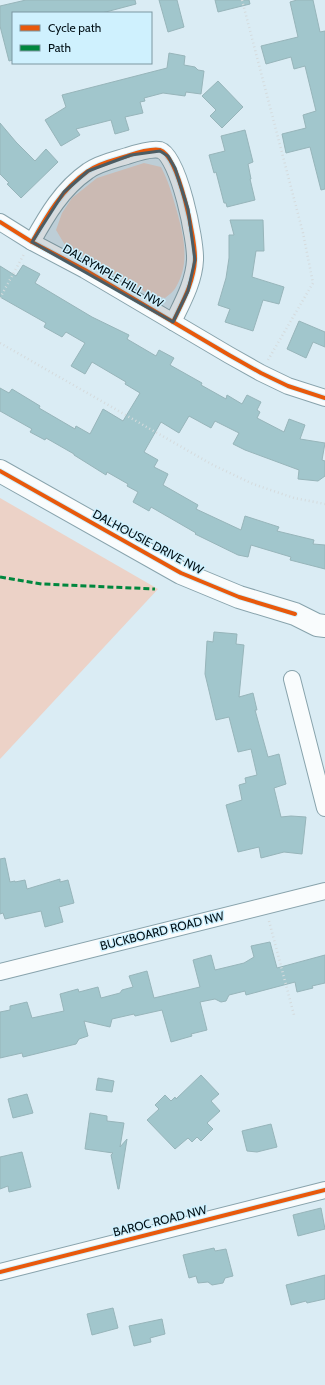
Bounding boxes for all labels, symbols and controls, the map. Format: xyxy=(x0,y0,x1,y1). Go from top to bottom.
legend xyxy=(12,12,152,64)
text: Cycle path xyxy=(48,20,101,35)
text: Path xyxy=(48,40,71,55)
street label: DALRYMPLE HILL NW xyxy=(60,241,167,311)
street label: DALHOUSIE DRIVE NW xyxy=(90,506,207,577)
street label: BUCKBOARD ROAD NW xyxy=(98,908,226,953)
street label: BAROC ROAD NW xyxy=(111,1201,209,1239)

